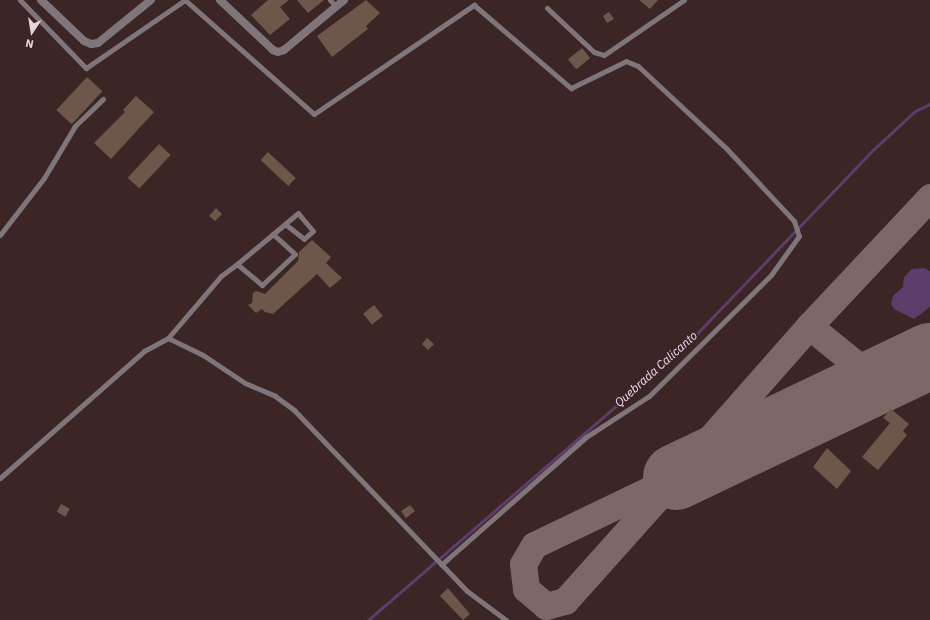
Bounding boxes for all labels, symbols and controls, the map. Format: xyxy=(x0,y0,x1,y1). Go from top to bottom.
north arrow xyxy=(12,12,52,52)
text: N xyxy=(24,36,35,51)
water label: Quebrada Calicanto xyxy=(612,328,700,410)

